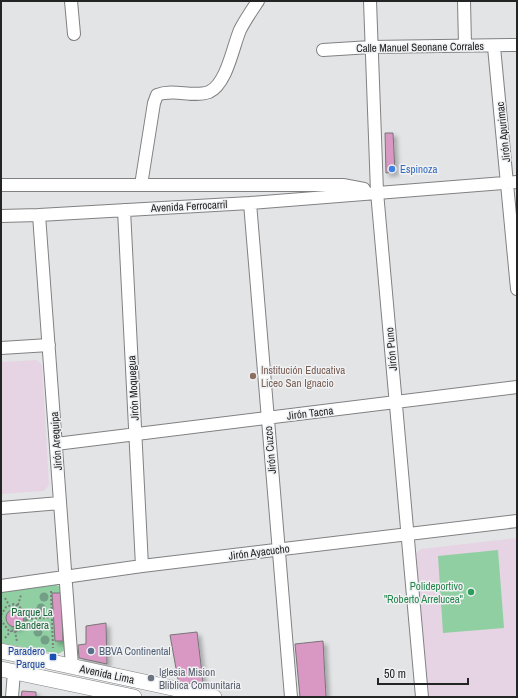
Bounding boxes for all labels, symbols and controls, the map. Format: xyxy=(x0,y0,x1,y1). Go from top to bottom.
street label: Calle Manuel Seonane Corrales xyxy=(356,39,485,55)
street label: Jirón Apurimac xyxy=(493,101,513,163)
place label: Espinoza xyxy=(400,162,438,176)
marker: Espinoza xyxy=(387,164,397,174)
street label: Avenida Ferrocarril xyxy=(149,197,228,215)
street label: Jirón Puno xyxy=(382,327,400,371)
street label: Jirón Moquegua xyxy=(124,355,142,421)
place label: Institución Educativa Liceo San Ignacio xyxy=(261,363,345,390)
marker: Institución Educativa Liceo San Ignacio xyxy=(248,371,258,381)
street label: Jirón Tacna xyxy=(286,403,334,423)
street label: Jirón Arequipa xyxy=(47,411,65,471)
street label: Jirón Cuzco xyxy=(261,425,279,475)
street label: Jirón Ayacucho xyxy=(228,541,290,563)
place label: Polideportivo "Roberto Arrelucea" xyxy=(384,579,463,606)
marker: Polideportivo "Roberto Arrelucea" xyxy=(466,587,476,597)
park label: Parque La Bandera xyxy=(11,605,53,632)
place label: Paradero Parque xyxy=(8,644,45,671)
place label: BBVA Continental xyxy=(99,644,171,658)
marker: BBVA Continental xyxy=(86,646,96,656)
marker: Paradero Parque xyxy=(48,652,58,662)
scale bar xyxy=(378,660,468,686)
street label: Avenida Lima xyxy=(77,661,136,687)
place label: Iglesia Mision Bliblica Comunitaria xyxy=(159,665,241,692)
text: 50 m xyxy=(384,666,406,682)
marker: Iglesia Mision Bliblica Comunitaria xyxy=(146,673,156,683)

